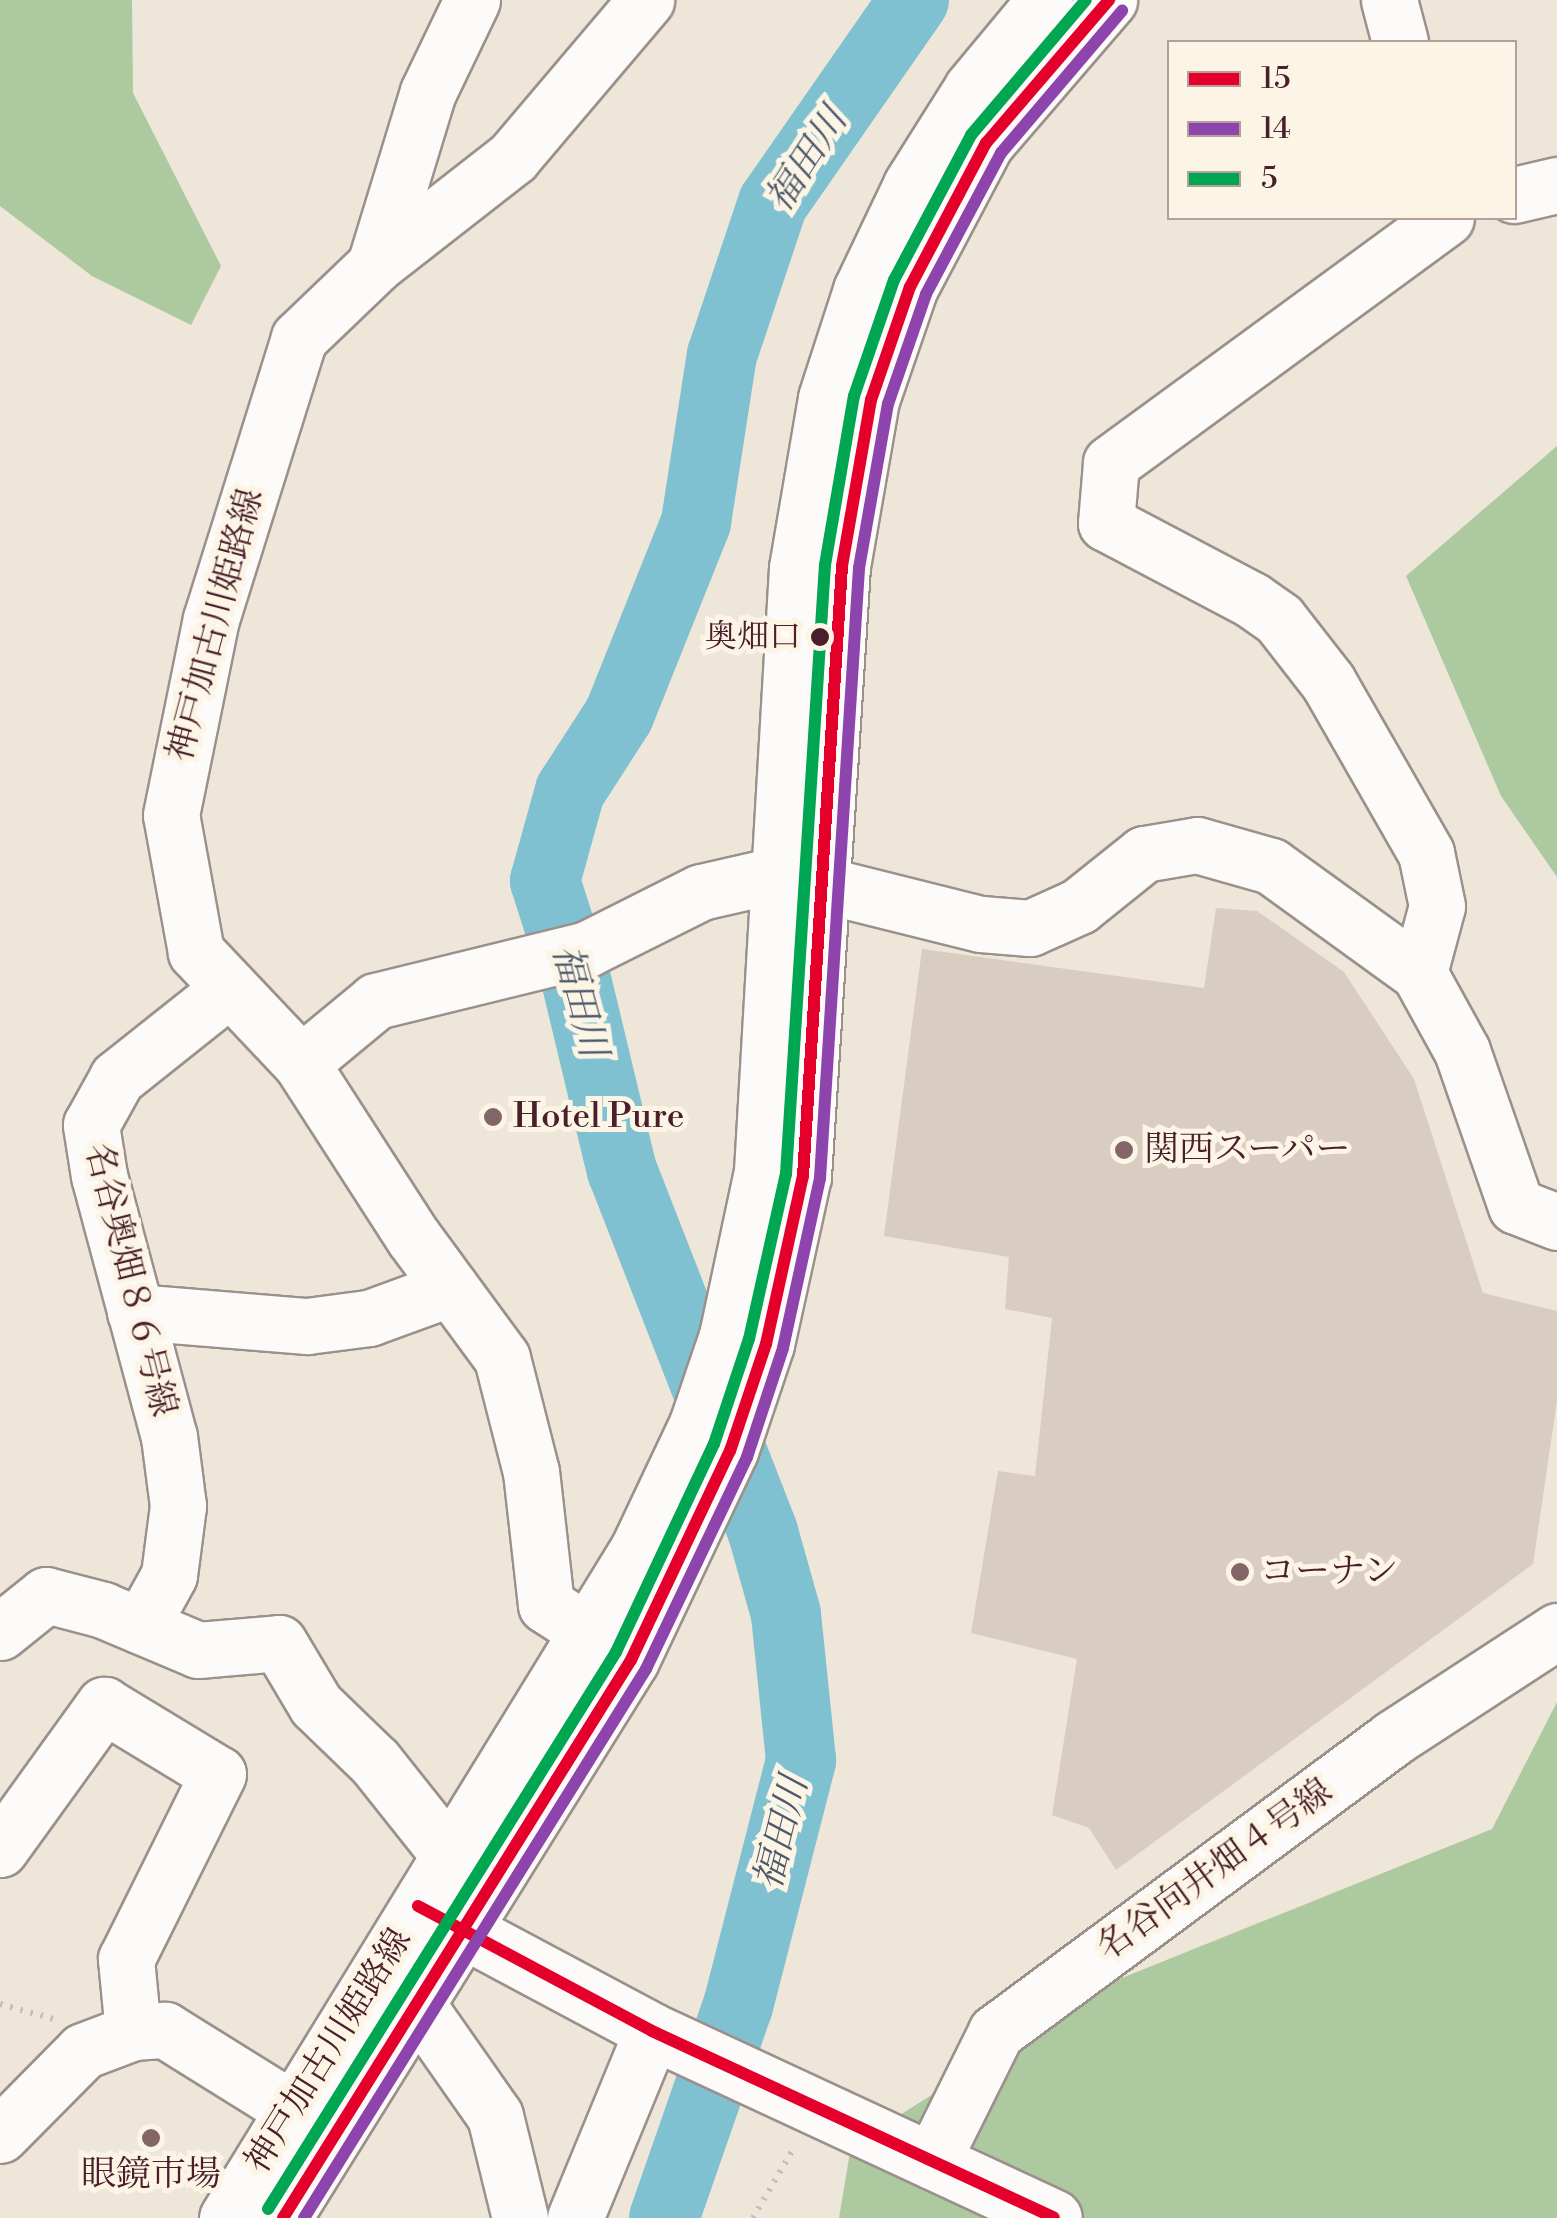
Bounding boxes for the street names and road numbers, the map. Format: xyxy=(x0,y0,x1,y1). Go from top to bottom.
street label: 神戸加古川姫路線 xyxy=(159,484,273,766)
street label: 名谷奥畑８６号線 xyxy=(76,1139,184,1421)
street label: 名谷向井畑４号線 xyxy=(1089,1771,1341,1969)
street label: 神戸加古川姫路線 xyxy=(237,1921,421,2181)

